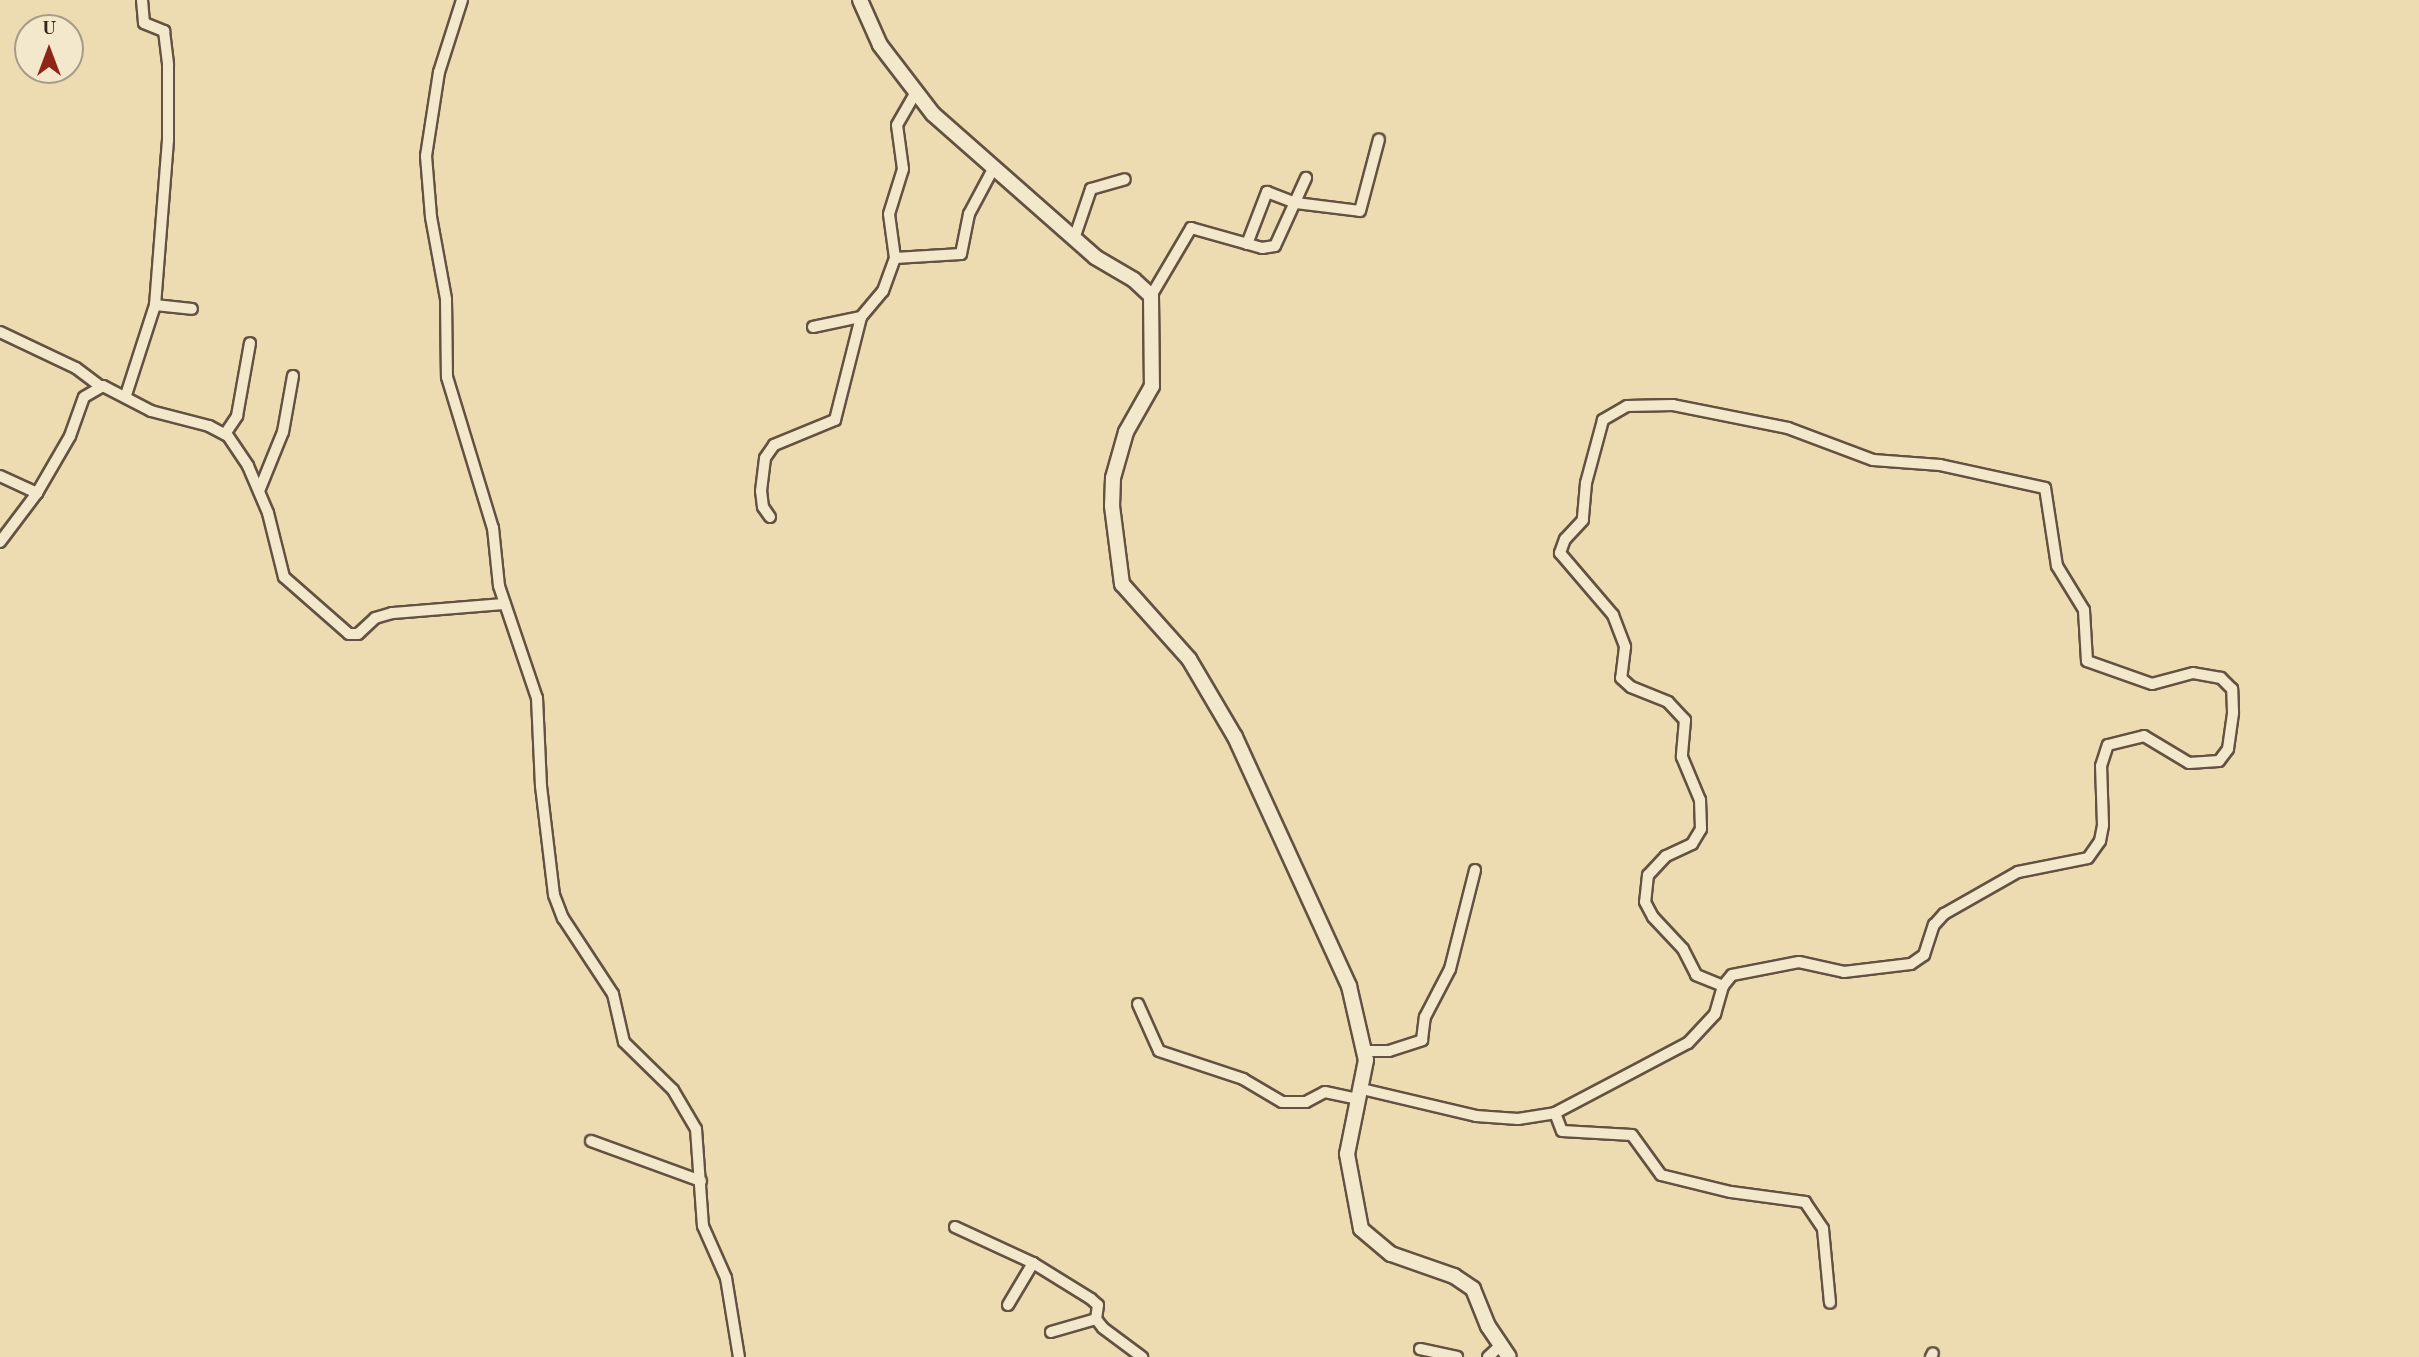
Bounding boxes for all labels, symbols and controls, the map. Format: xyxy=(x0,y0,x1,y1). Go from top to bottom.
north arrow xyxy=(14,14,84,84)
text: U xyxy=(41,20,57,39)

